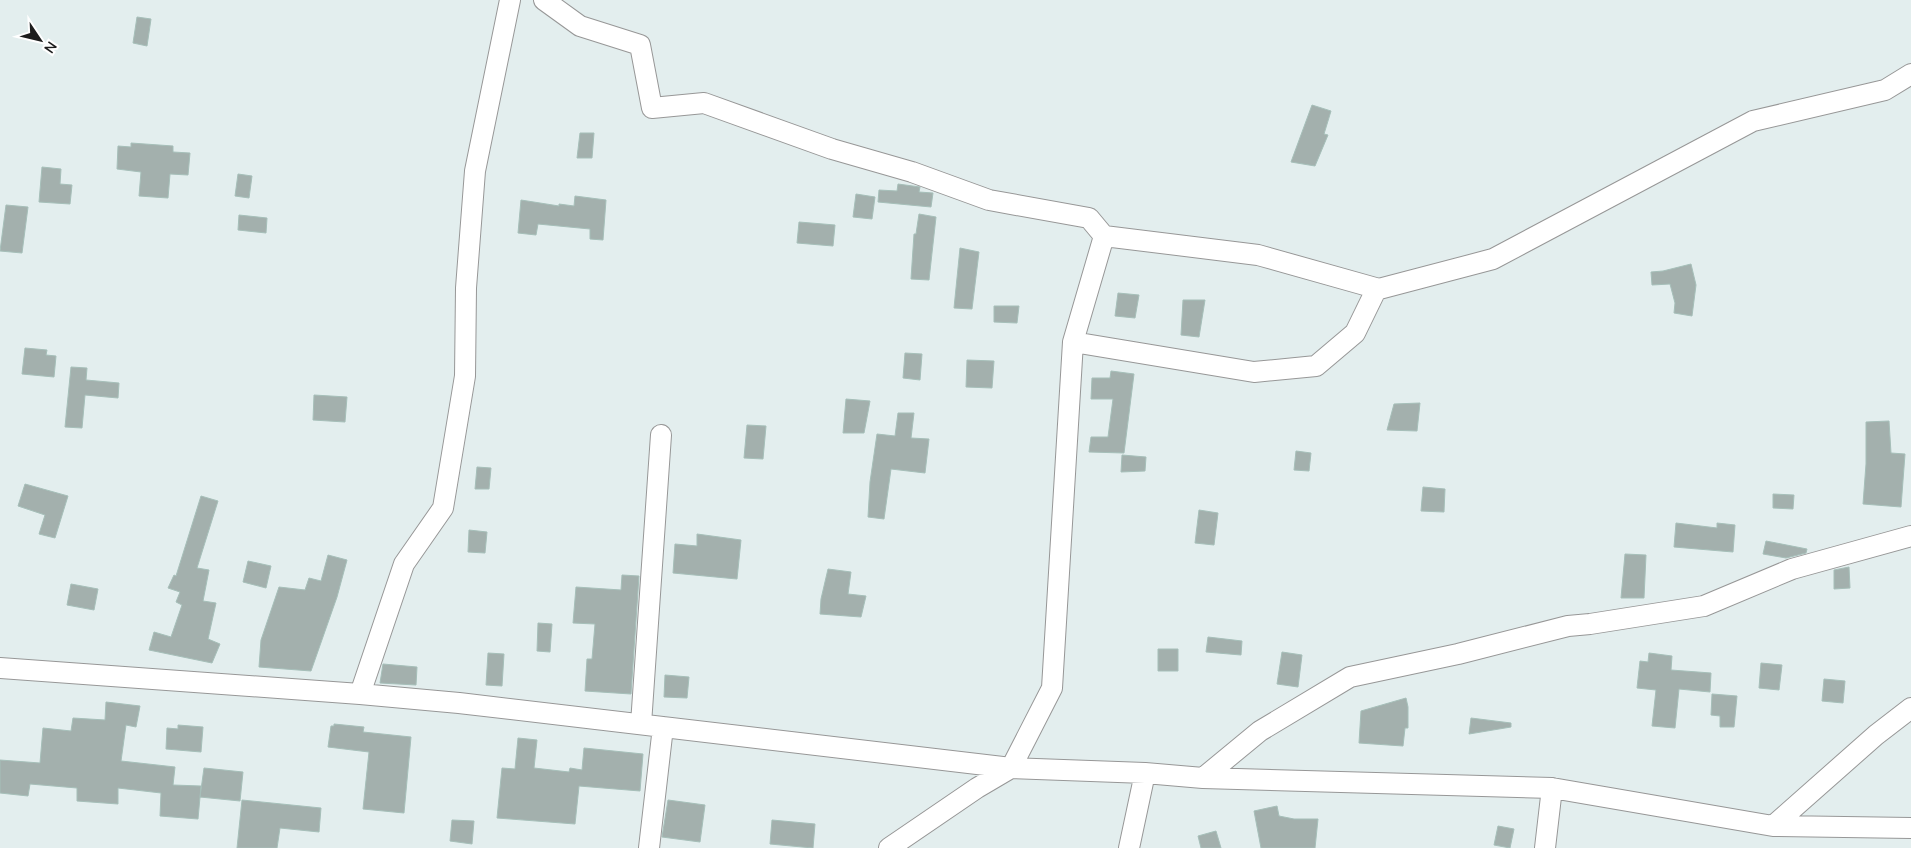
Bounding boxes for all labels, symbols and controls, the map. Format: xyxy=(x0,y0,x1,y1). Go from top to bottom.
north arrow xyxy=(15,15,65,65)
text: N xyxy=(39,37,61,57)

